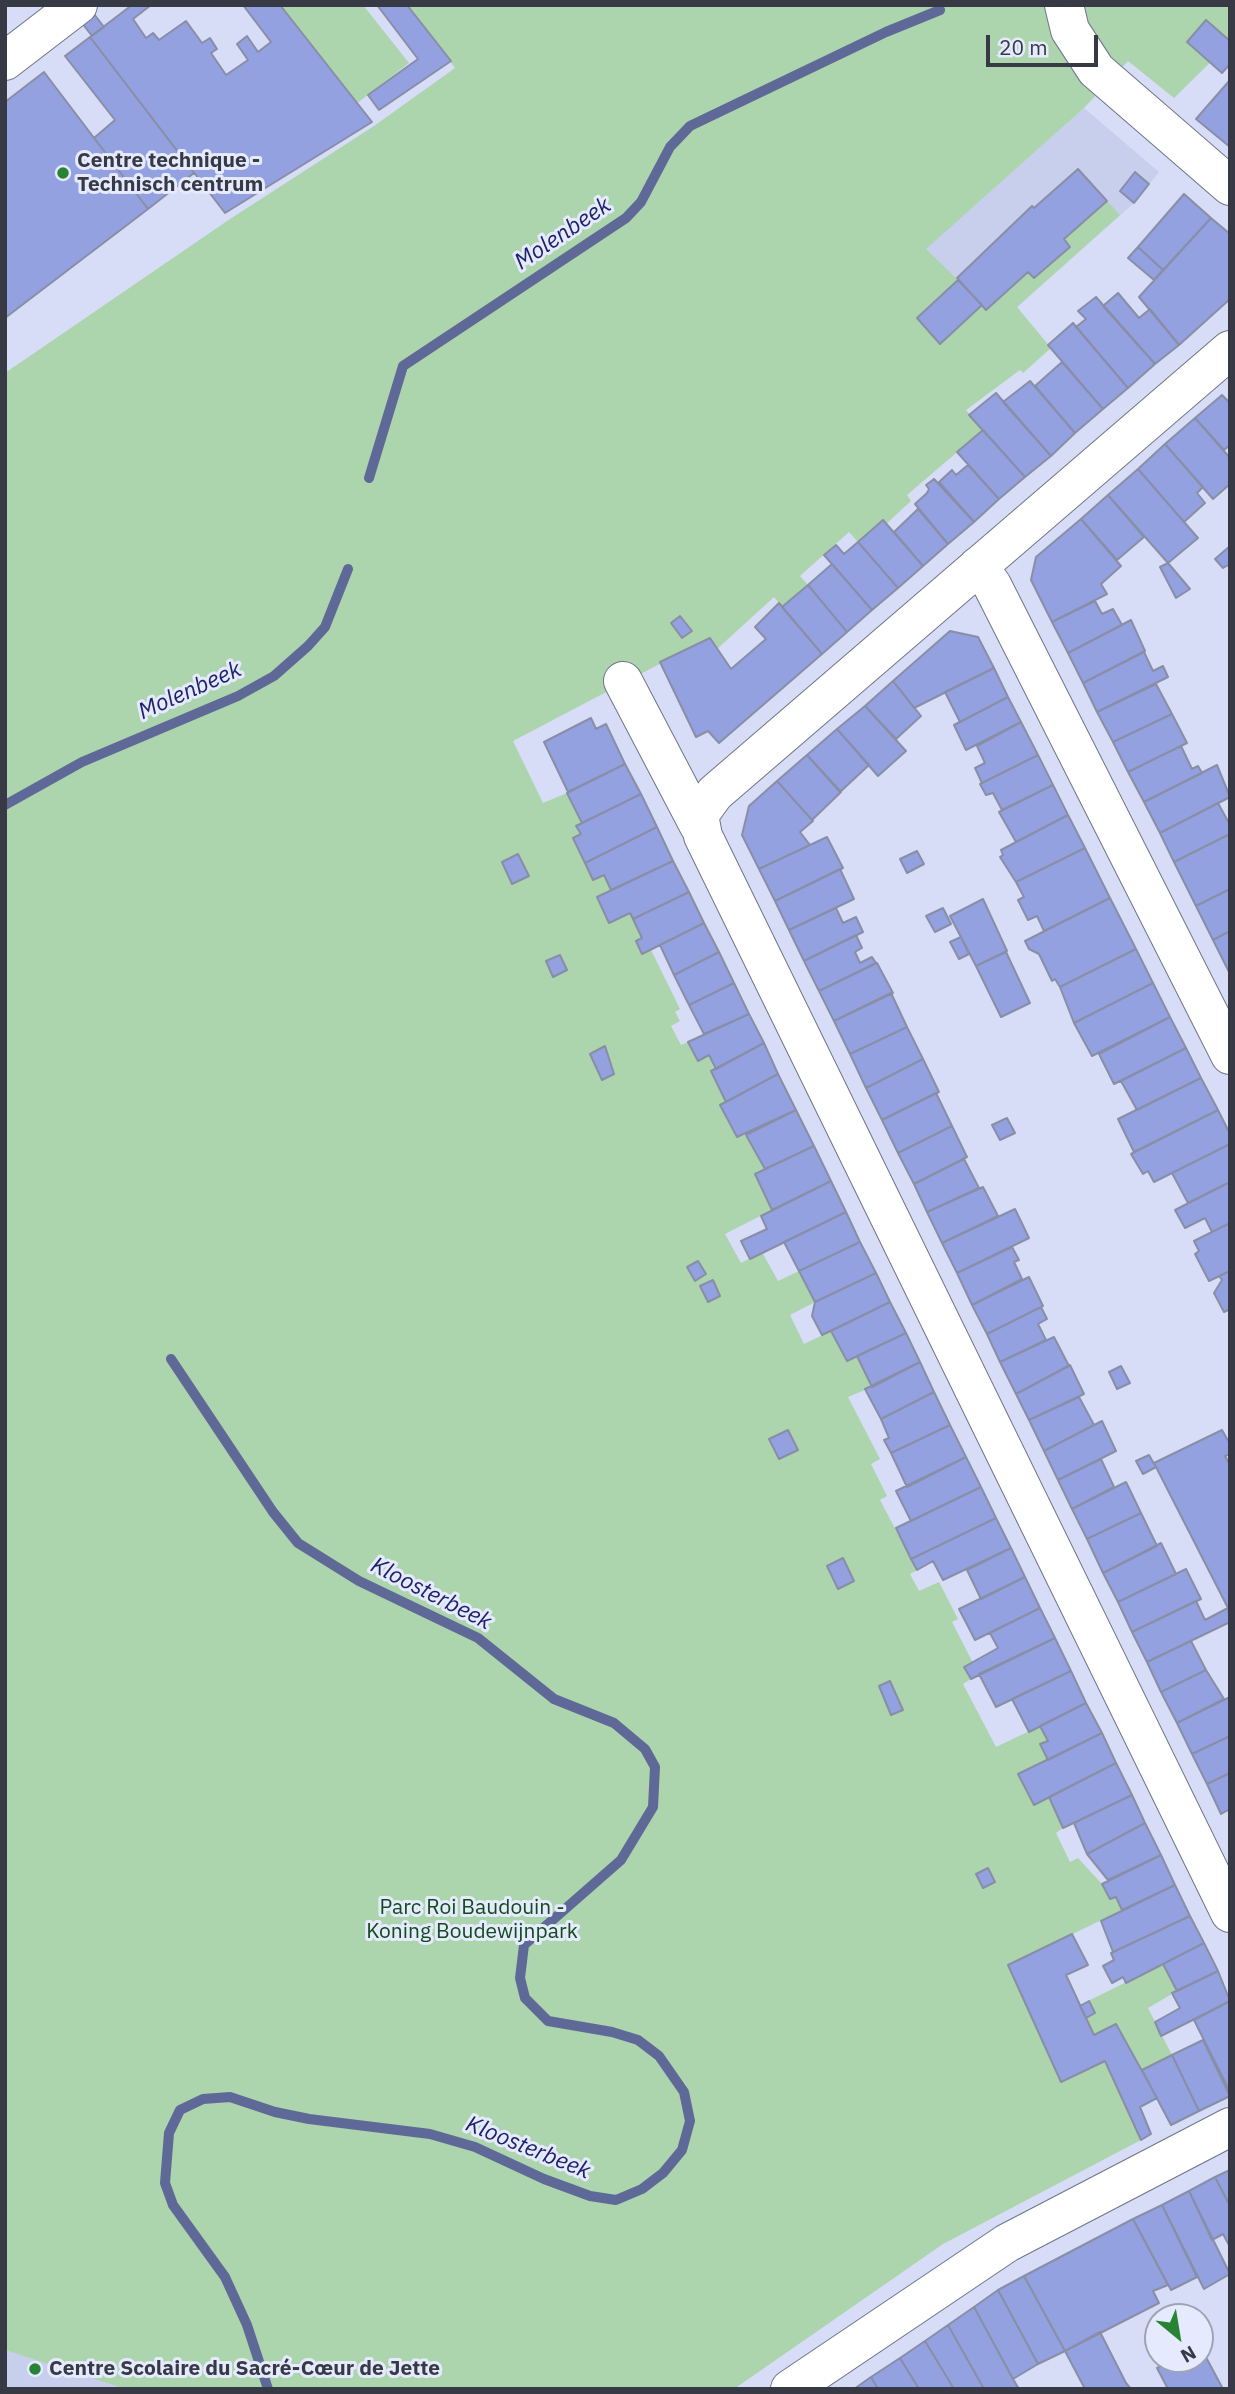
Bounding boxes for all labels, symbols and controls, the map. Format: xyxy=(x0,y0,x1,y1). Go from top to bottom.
scale bar xyxy=(990,21,1102,65)
text: 20 m xyxy=(999,33,1048,61)
place label: Centre technique - Technisch centrum xyxy=(77,148,263,198)
marker: Centre technique - Technisch centrum xyxy=(55,165,71,181)
water label: Molenbeek xyxy=(510,192,616,276)
water label: Molenbeek xyxy=(134,656,246,726)
water label: Kloosterbeek xyxy=(366,1552,496,1636)
park label: Parc Roi Baudouin - Koning Boudewijnpark xyxy=(366,1895,578,1945)
water label: Kloosterbeek xyxy=(462,2110,594,2186)
north arrow xyxy=(1144,2303,1214,2373)
text: N xyxy=(1177,2341,1200,2368)
place label: Centre Scolaire du Sacré-Cœur de Jette xyxy=(49,2356,440,2382)
marker: Centre Scolaire du Sacré-Cœur de Jette xyxy=(27,2361,43,2377)

